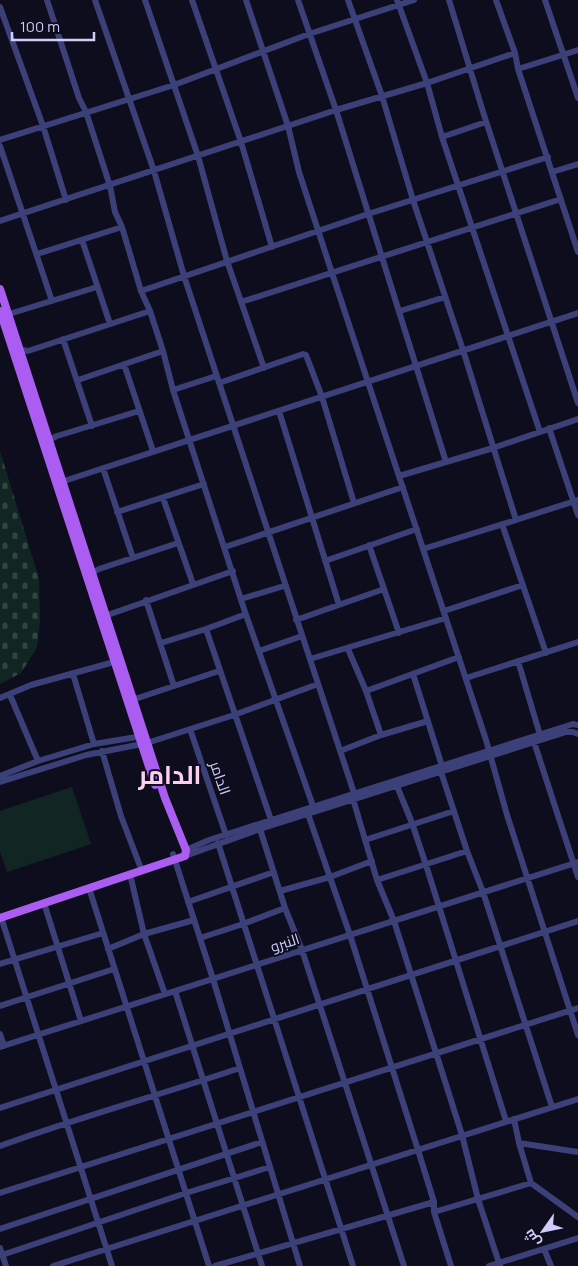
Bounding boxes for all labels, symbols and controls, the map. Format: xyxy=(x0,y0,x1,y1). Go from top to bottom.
scale bar xyxy=(12,10,95,42)
text: 100 m xyxy=(20,16,60,37)
district label: الدامر xyxy=(138,757,201,792)
street label: الدامر xyxy=(205,757,236,797)
street label: النبرو xyxy=(267,928,302,957)
north arrow xyxy=(518,1206,568,1256)
text: ش xyxy=(519,1226,545,1251)

